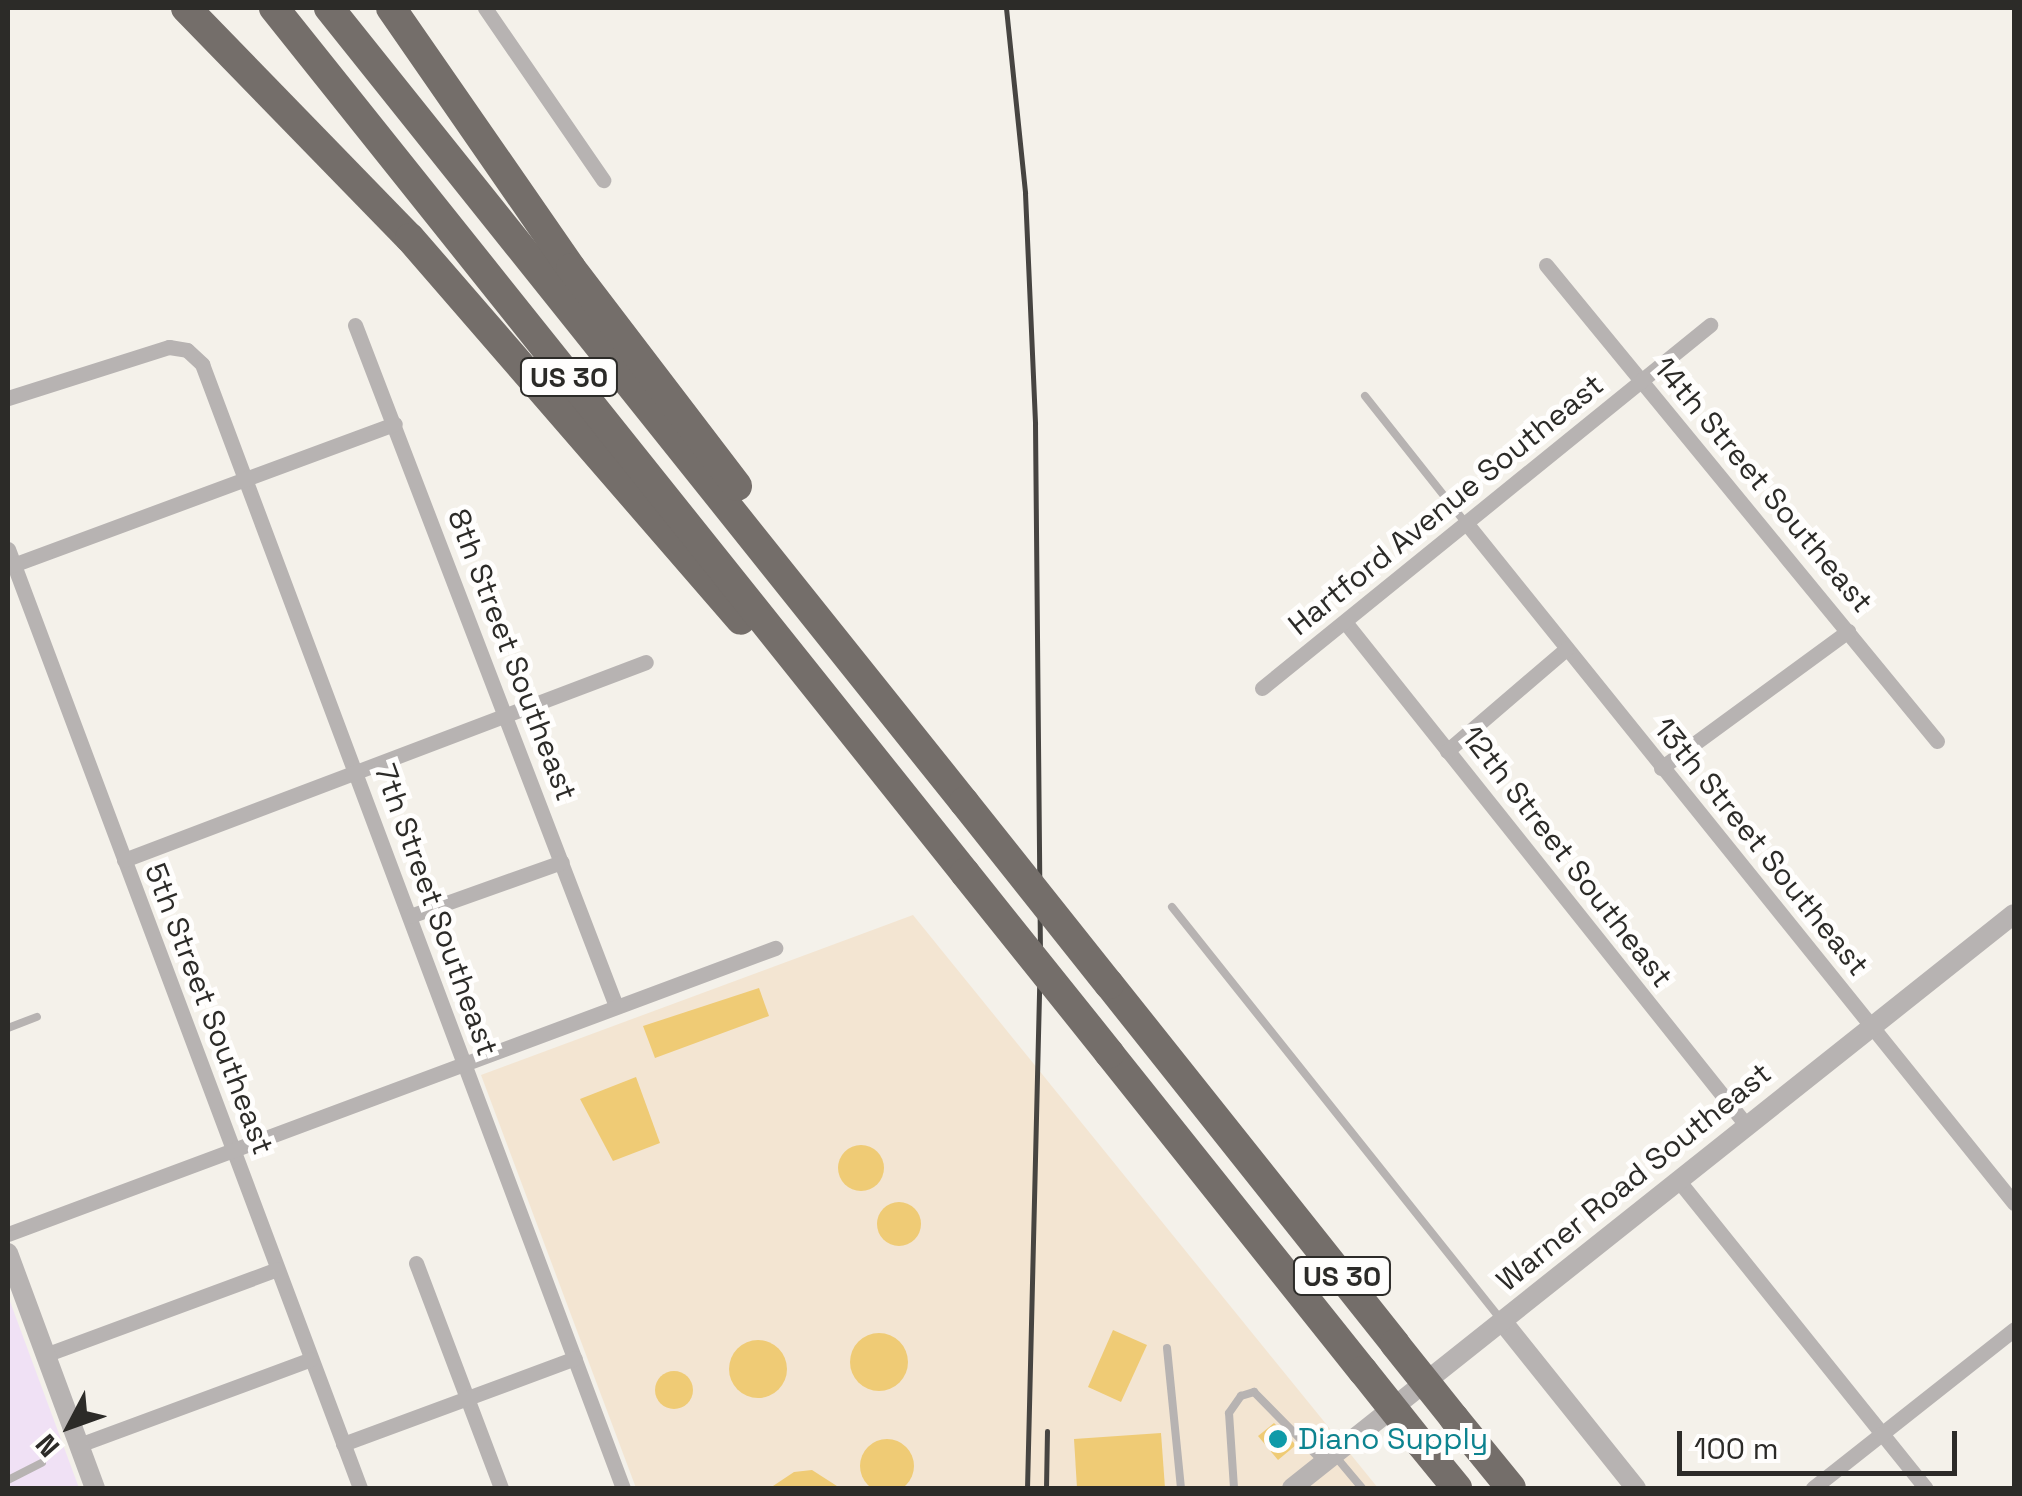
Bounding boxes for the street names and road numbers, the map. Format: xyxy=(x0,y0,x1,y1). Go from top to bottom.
street label: 14th Street Southeast xyxy=(1646,350,1880,620)
road number: US 30 xyxy=(519,354,619,400)
street label: Hartford Avenue Southeast xyxy=(1281,367,1611,643)
street label: 8th Street Southeast xyxy=(440,504,584,806)
street label: 13th Street Southeast xyxy=(1646,711,1876,983)
street label: 12th Street Southeast xyxy=(1454,719,1680,995)
street label: 7th Street Southeast xyxy=(366,759,506,1061)
street label: 5th Street Southeast xyxy=(137,858,281,1160)
street label: Warner Road Southeast xyxy=(1490,1055,1778,1299)
road number: US 30 xyxy=(1292,1253,1392,1299)

